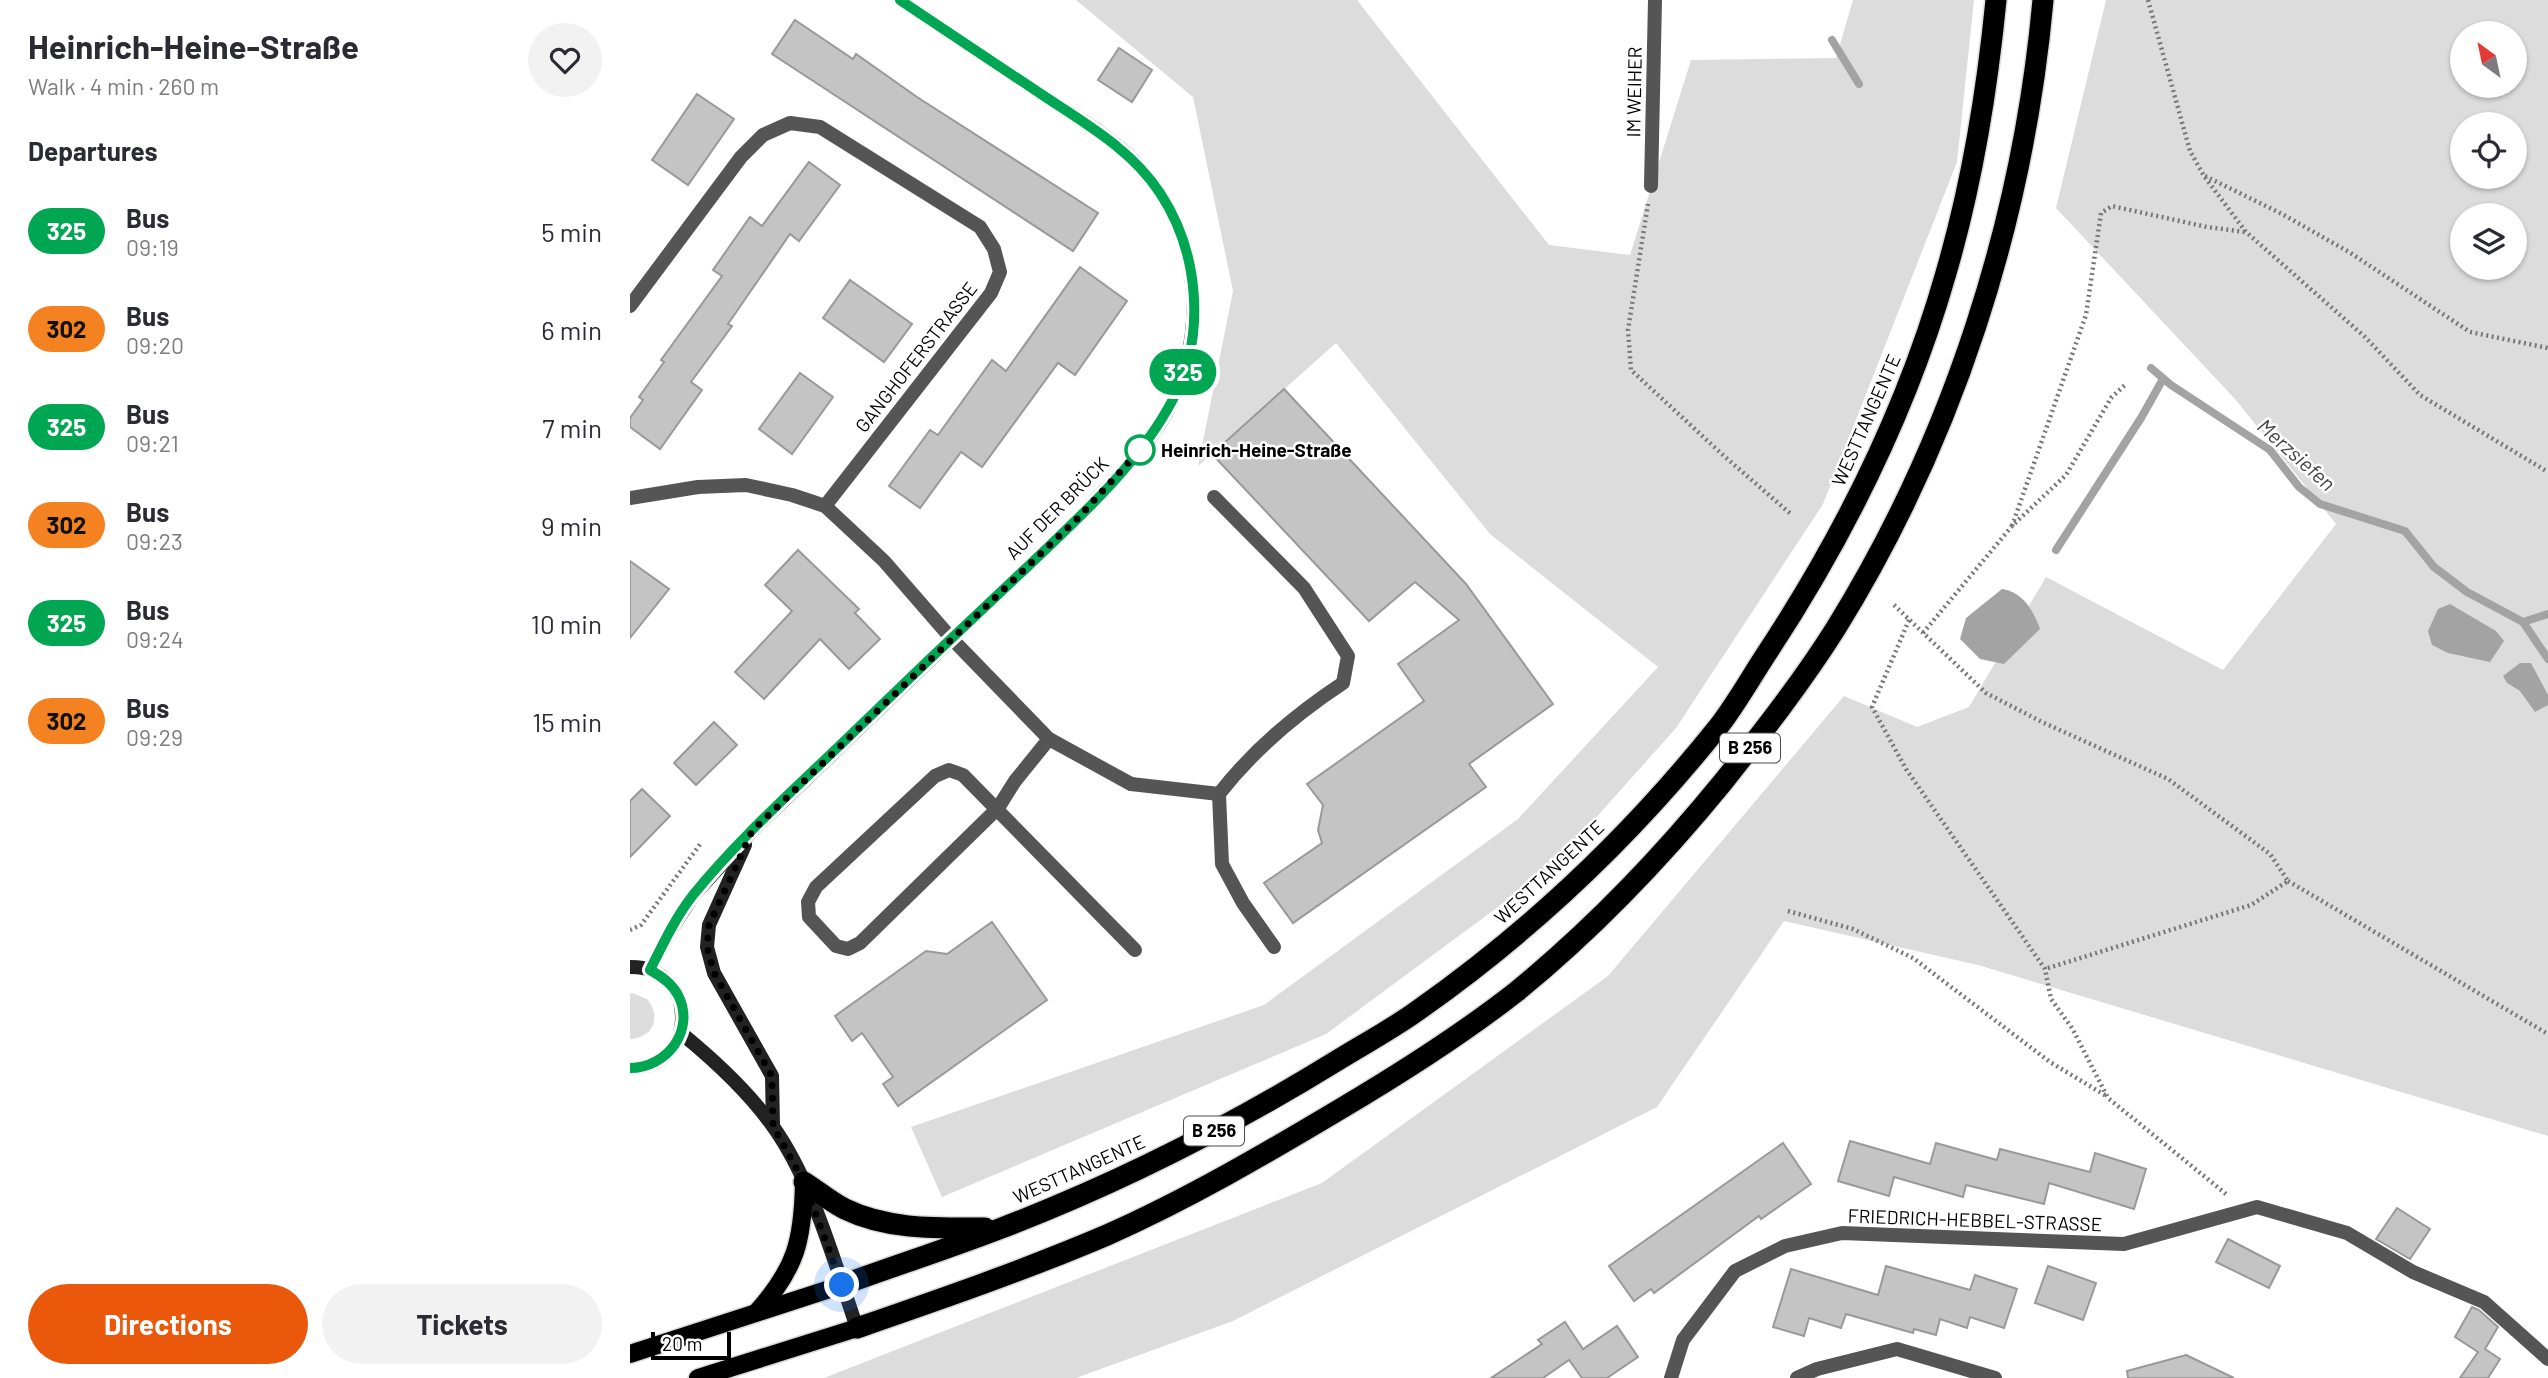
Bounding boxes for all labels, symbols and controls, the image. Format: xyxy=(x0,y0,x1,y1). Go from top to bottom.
north arrow xyxy=(2450,21,2527,98)
map controls xyxy=(2450,21,2527,280)
button: heart xyxy=(528,23,602,97)
text: Heinrich-Heine-Straße xyxy=(28,26,359,66)
street label: IM WEIHER xyxy=(1621,47,1646,137)
text: Walk · 4 min · 260 m xyxy=(28,72,219,100)
button: locate xyxy=(2450,112,2527,189)
text: Departures xyxy=(28,135,158,166)
text: Bus xyxy=(126,202,169,233)
button: layers xyxy=(2450,203,2527,280)
text: 325 xyxy=(47,216,86,245)
text: 5 min xyxy=(541,216,602,247)
text: 09:19 xyxy=(126,233,179,261)
street label: GANGHOFERSTRASSE xyxy=(850,277,981,436)
text: Bus xyxy=(126,300,169,331)
text: 302 xyxy=(46,314,87,343)
text: 6 min xyxy=(541,314,602,345)
text: 09:20 xyxy=(126,331,184,359)
line badge: 325 xyxy=(1143,349,1223,395)
street label: WESTTANGENTE xyxy=(1826,350,1905,489)
text: 325 xyxy=(1163,357,1203,386)
text: Bus xyxy=(126,398,169,429)
text: 325 xyxy=(47,412,86,441)
text: 7 min xyxy=(542,412,602,443)
water label: Merzsiefen xyxy=(2253,413,2341,495)
text: 09:21 xyxy=(126,429,179,457)
marker: Heinrich-Heine-Straße xyxy=(1125,435,1155,465)
place label: Heinrich-Heine-Straße xyxy=(1161,438,1352,461)
street label: AUF DER BRÜCK xyxy=(1001,451,1113,564)
text: Bus xyxy=(126,496,169,527)
text: 302 xyxy=(46,510,87,539)
text: 9 min xyxy=(541,510,602,541)
text: 09:23 xyxy=(126,527,183,555)
text: Bus xyxy=(126,594,169,625)
text: 325 xyxy=(47,608,86,637)
text: 10 min xyxy=(531,608,602,639)
text: 09:24 xyxy=(126,625,184,653)
text: Bus xyxy=(126,692,169,723)
text: 302 xyxy=(46,706,87,735)
text: 15 min xyxy=(532,706,602,737)
text: 09:29 xyxy=(126,723,183,751)
road number: B 256 xyxy=(1720,734,1780,762)
street label: WESTTANGENTE xyxy=(1489,815,1608,928)
road number: B 256 xyxy=(1184,1116,1244,1146)
street label: WESTTANGENTE xyxy=(1009,1129,1148,1208)
street label: FRIEDRICH-HEBBEL-STRASSE xyxy=(1847,1204,2103,1235)
your location xyxy=(824,1267,859,1302)
button: Directions xyxy=(28,1284,308,1364)
button: Tickets xyxy=(322,1284,602,1364)
scale bar xyxy=(651,1329,732,1361)
text: 20 m xyxy=(662,1332,702,1355)

